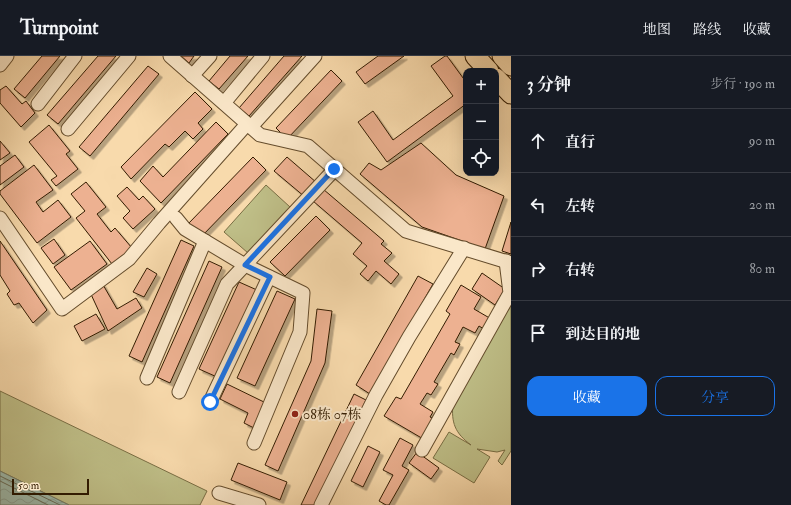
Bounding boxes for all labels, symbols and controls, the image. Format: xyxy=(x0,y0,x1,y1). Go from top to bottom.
text: Turnpoint xyxy=(20,16,98,40)
text: 地图 xyxy=(643,21,671,38)
text: 路线 xyxy=(693,21,721,38)
text: 收藏 xyxy=(743,21,771,38)
map controls xyxy=(463,68,499,176)
button: + xyxy=(463,68,499,104)
text: 3 分钟 xyxy=(527,74,571,95)
text: 步行 · 190 m xyxy=(710,76,775,92)
button: − xyxy=(463,104,499,140)
icon: ahead xyxy=(527,130,549,152)
text: 直行 xyxy=(565,133,595,152)
text: 90 m xyxy=(749,133,775,149)
button: locate xyxy=(463,140,499,176)
route end xyxy=(325,160,343,178)
icon: left xyxy=(527,194,549,216)
text: 左转 xyxy=(565,197,595,216)
text: 20 m xyxy=(749,197,775,213)
icon: right xyxy=(527,258,549,280)
text: 右转 xyxy=(565,261,595,280)
text: 80 m xyxy=(749,261,775,277)
icon: arrive xyxy=(527,322,549,344)
text: 到达目的地 xyxy=(565,325,640,344)
button: 收藏 xyxy=(527,376,647,416)
button: 分享 xyxy=(655,376,775,416)
route start xyxy=(201,393,219,411)
place label: 08栋 07栋 xyxy=(303,406,361,423)
marker: 08栋 07栋 xyxy=(290,409,300,419)
scale bar xyxy=(12,477,89,496)
text: 50 m xyxy=(18,479,39,492)

